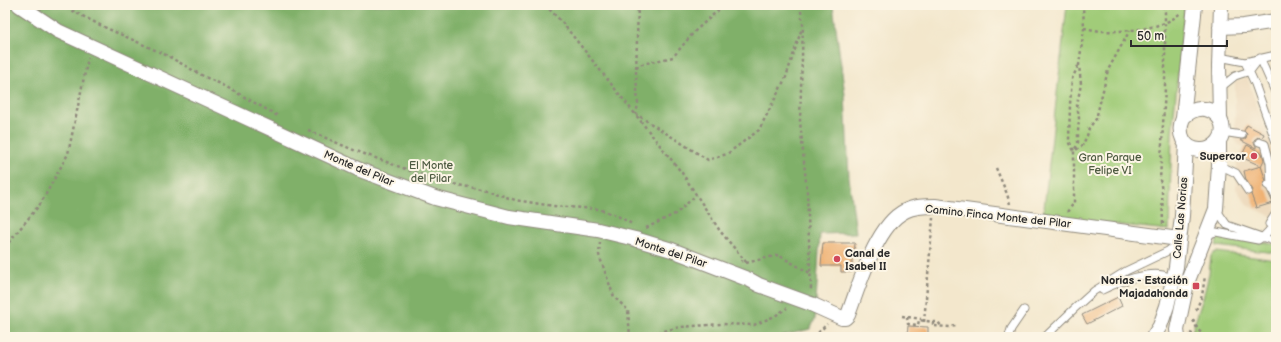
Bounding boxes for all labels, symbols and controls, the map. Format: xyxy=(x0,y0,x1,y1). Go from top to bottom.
scale bar xyxy=(1131,22,1227,48)
text: 50 m xyxy=(1137,29,1164,44)
street label: Monte del Pilar xyxy=(322,148,397,189)
place label: Supercor xyxy=(1200,150,1247,163)
park label: Gran Parque Felipe VI xyxy=(1079,151,1142,177)
marker: Supercor xyxy=(1249,151,1259,161)
park label: El Monte del Pilar xyxy=(409,159,454,185)
street label: Calle Las Norias xyxy=(1170,176,1191,259)
street label: Camino Finca Monte del Pilar xyxy=(925,202,1072,231)
street label: Monte del Pilar xyxy=(633,235,709,271)
place label: Canal de Isabel II xyxy=(845,247,890,273)
marker: Canal de Isabel II xyxy=(832,254,842,264)
place label: Norias - Estación Majadahonda xyxy=(1101,274,1188,300)
marker: Norias - Estación Majadahonda xyxy=(1191,281,1201,291)

